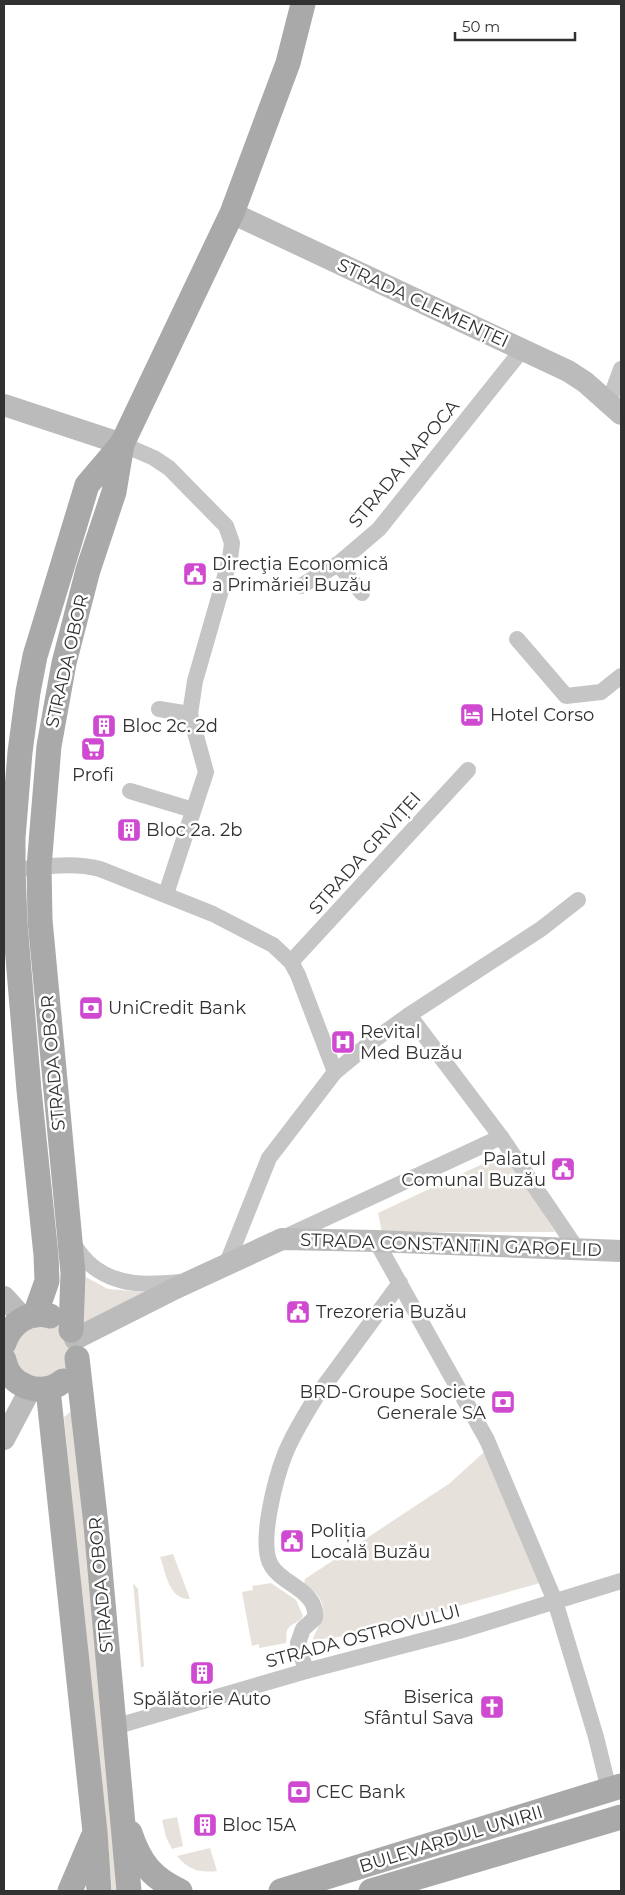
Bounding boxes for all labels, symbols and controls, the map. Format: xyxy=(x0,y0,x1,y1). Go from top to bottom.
scale bar xyxy=(455,10,575,42)
text: 50 m xyxy=(462,17,500,36)
street label: STRADA CLEMENȚEI xyxy=(333,254,512,353)
street label: STRADA NAPOCA xyxy=(344,395,464,532)
place label: Direcţia Economică a Primăriei Buzău xyxy=(212,553,389,596)
public building icon: Direcţia Economică a Primăriei Buzău xyxy=(182,561,208,587)
street label: STRADA OBOR xyxy=(41,592,93,730)
hotel icon: Hotel Corso xyxy=(459,702,485,728)
place label: Hotel Corso xyxy=(490,704,594,726)
building icon: Bloc 2c. 2d xyxy=(91,713,117,739)
place label: Bloc 2c. 2d xyxy=(122,715,218,737)
supermarket icon: Profi xyxy=(80,736,106,762)
place label: Profi xyxy=(72,764,114,786)
street label: STRADA GRIVIȚEI xyxy=(304,787,426,919)
building icon: Bloc 2a. 2b xyxy=(116,817,142,843)
place label: Bloc 2a. 2b xyxy=(146,819,242,841)
street label: STRADA OBOR xyxy=(36,994,70,1132)
bank icon: UniCredit Bank xyxy=(78,995,104,1021)
place label: UniCredit Bank xyxy=(108,997,246,1019)
place label: Revital Med Buzău xyxy=(360,1021,463,1064)
hospital icon: Revital Med Buzău xyxy=(330,1029,356,1055)
place label: Palatul Comunal Buzău xyxy=(401,1148,546,1191)
public building icon: Palatul Comunal Buzău xyxy=(550,1156,576,1182)
street label: STRADA CONSTANTIN GAROFLID xyxy=(300,1229,602,1261)
public building icon: Trezoreria Buzău xyxy=(285,1299,311,1325)
place label: Trezoreria Buzău xyxy=(316,1301,467,1323)
place label: BRD-Groupe Societe Generale SA xyxy=(299,1381,486,1424)
bank icon: BRD-Groupe Societe Generale SA xyxy=(490,1389,516,1415)
street label: STRADA OBOR xyxy=(84,1516,118,1654)
place label: Poliția Locală Buzău xyxy=(310,1520,430,1563)
public building icon: Poliția Locală Buzău xyxy=(279,1528,305,1554)
street label: STRADA OSTROVULUI xyxy=(263,1599,463,1673)
building icon: Spălătorie Auto xyxy=(189,1660,215,1686)
place label: Biserica Sfântul Sava xyxy=(364,1686,474,1729)
place label: Spălătorie Auto xyxy=(133,1688,271,1710)
church icon: Biserica Sfântul Sava xyxy=(479,1694,505,1720)
bank icon: CEC Bank xyxy=(286,1779,312,1805)
place label: CEC Bank xyxy=(316,1781,406,1803)
street label: BULEVARDUL UNIRII xyxy=(357,1801,545,1877)
building icon: Bloc 15A xyxy=(192,1812,218,1838)
place label: Bloc 15A xyxy=(222,1814,296,1836)

